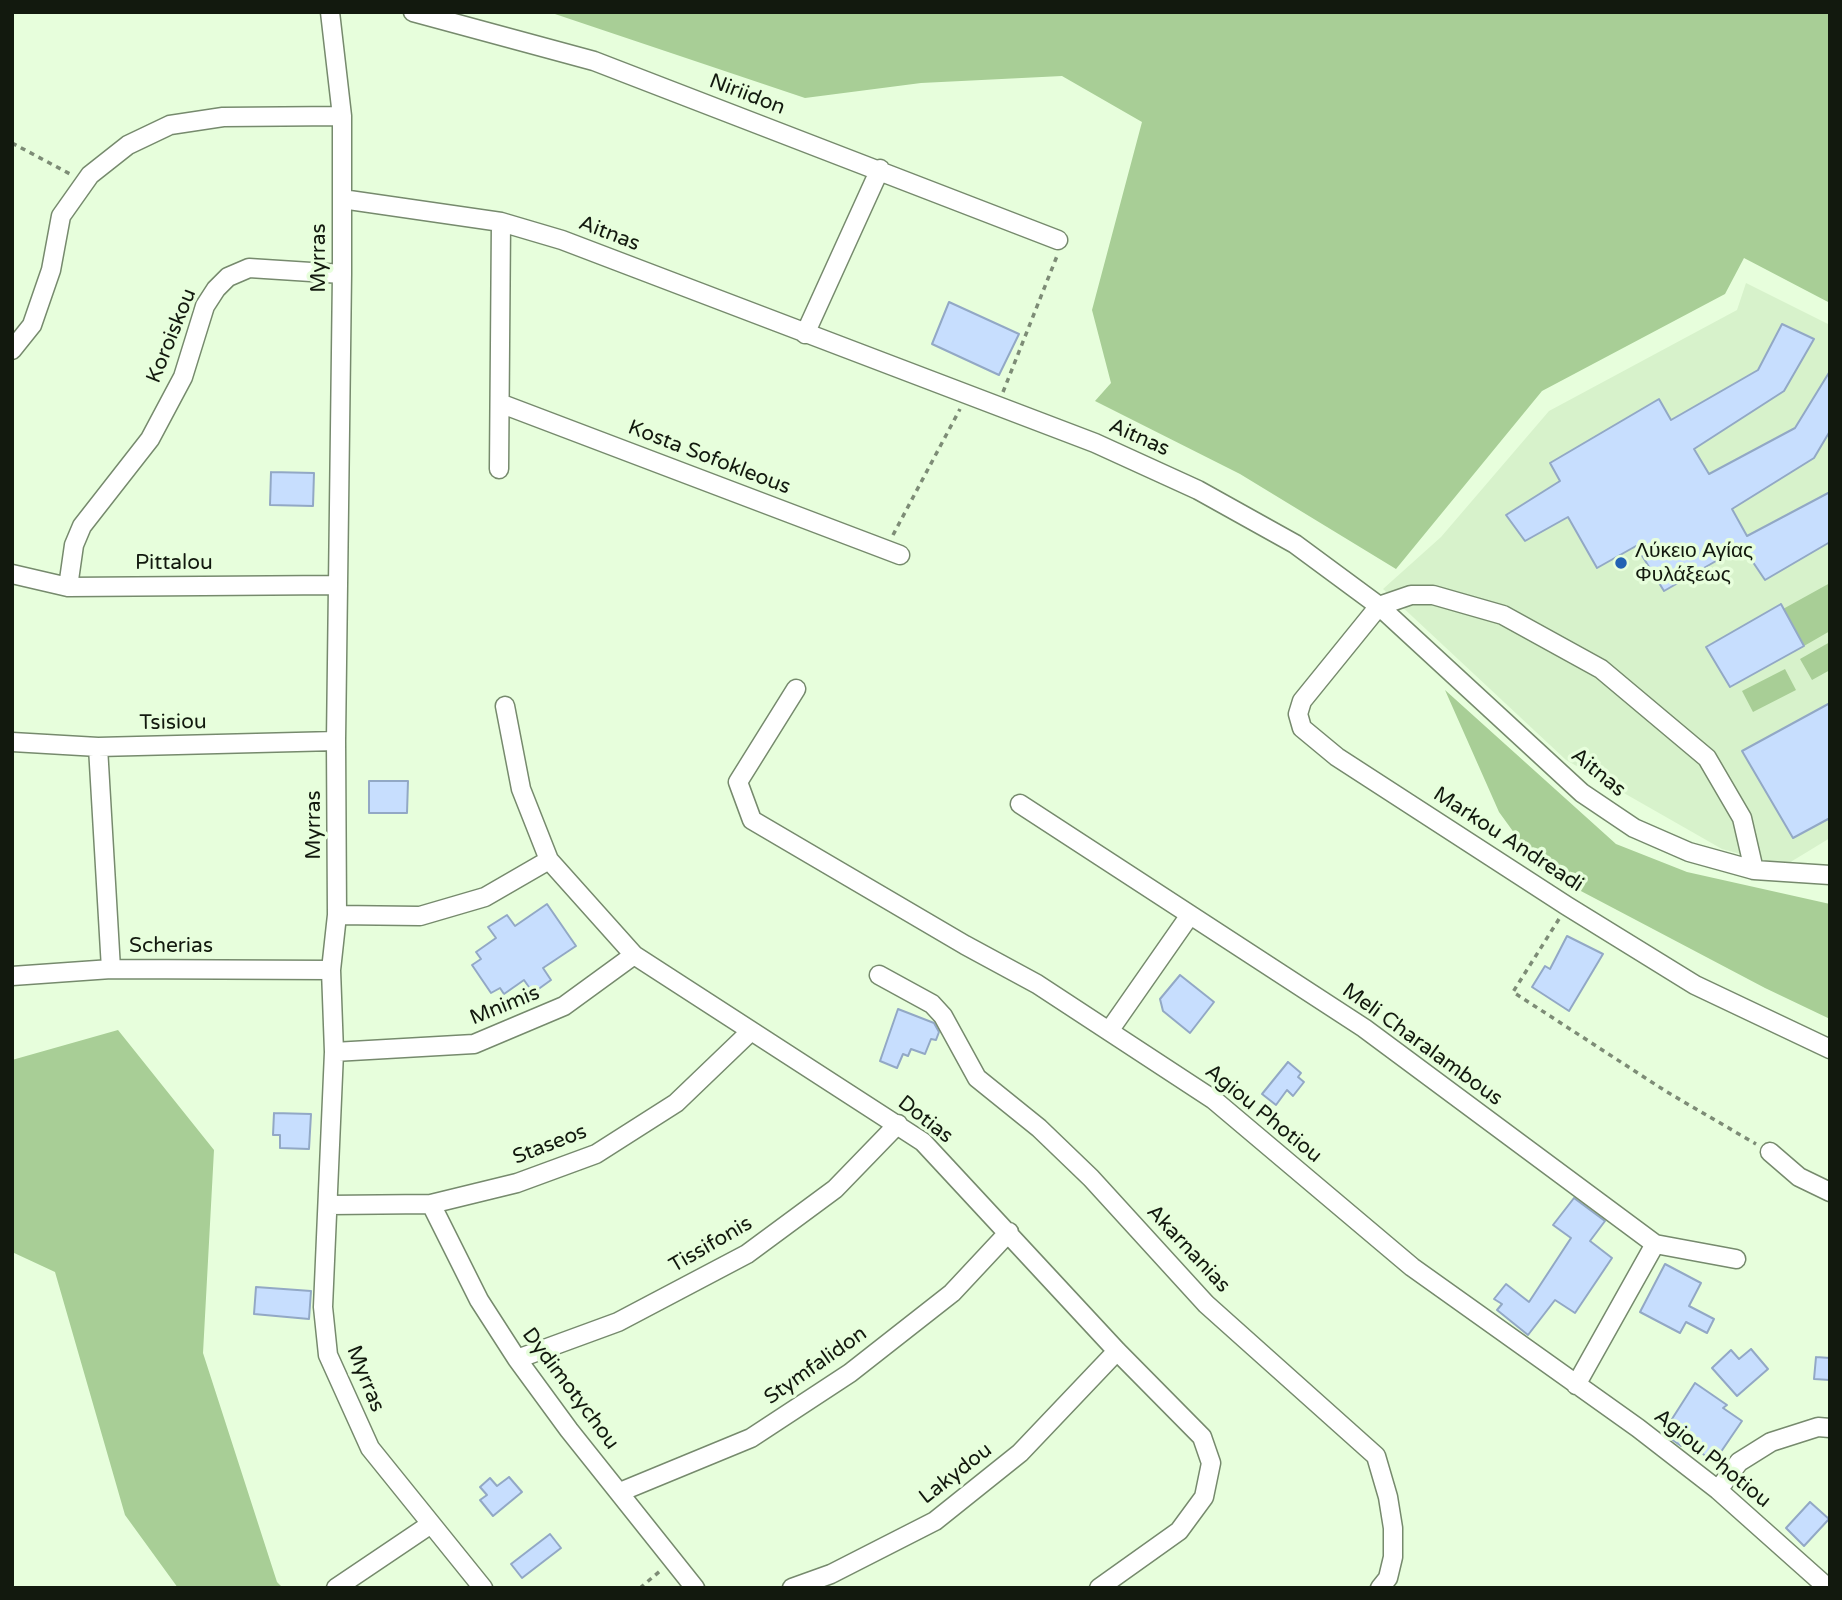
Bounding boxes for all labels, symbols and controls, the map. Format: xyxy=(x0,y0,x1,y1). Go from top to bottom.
street label: Niriidon xyxy=(706,69,788,121)
street label: Aitnas xyxy=(575,211,643,257)
street label: Myrras xyxy=(306,223,332,293)
street label: Koroiskou xyxy=(142,285,202,387)
street label: Aitnas xyxy=(1105,414,1173,462)
street label: Kosta Sofokleous xyxy=(624,415,794,501)
place label: Λύκειο Αγίας Φυλάξεως xyxy=(1635,538,1753,588)
street label: Pittalou xyxy=(135,550,213,576)
marker: Λύκειο Αγίας Φυλάξεως xyxy=(1613,555,1629,571)
street label: Tsisiou xyxy=(139,710,207,736)
street label: Aitnas xyxy=(1565,743,1631,803)
street label: Markou Andreadi xyxy=(1428,782,1588,898)
street label: Myrras xyxy=(301,790,327,860)
street label: Scherias xyxy=(129,933,213,959)
street label: Meli Charalambous xyxy=(1337,978,1507,1112)
street label: Mnimis xyxy=(467,981,543,1031)
street label: Agiou Photiou xyxy=(1199,1059,1327,1169)
street label: Dotias xyxy=(892,1091,958,1149)
street label: Staseos xyxy=(509,1119,591,1171)
street label: Akarnanias xyxy=(1141,1200,1235,1298)
street label: Tissifonis xyxy=(665,1211,757,1279)
street label: Stymfalidon xyxy=(760,1321,872,1411)
street label: Dydimotychou xyxy=(516,1323,624,1455)
street label: Myrras xyxy=(340,1342,390,1416)
street label: Agiou Photiou xyxy=(1648,1404,1776,1514)
street label: Lakydou xyxy=(915,1438,997,1510)

